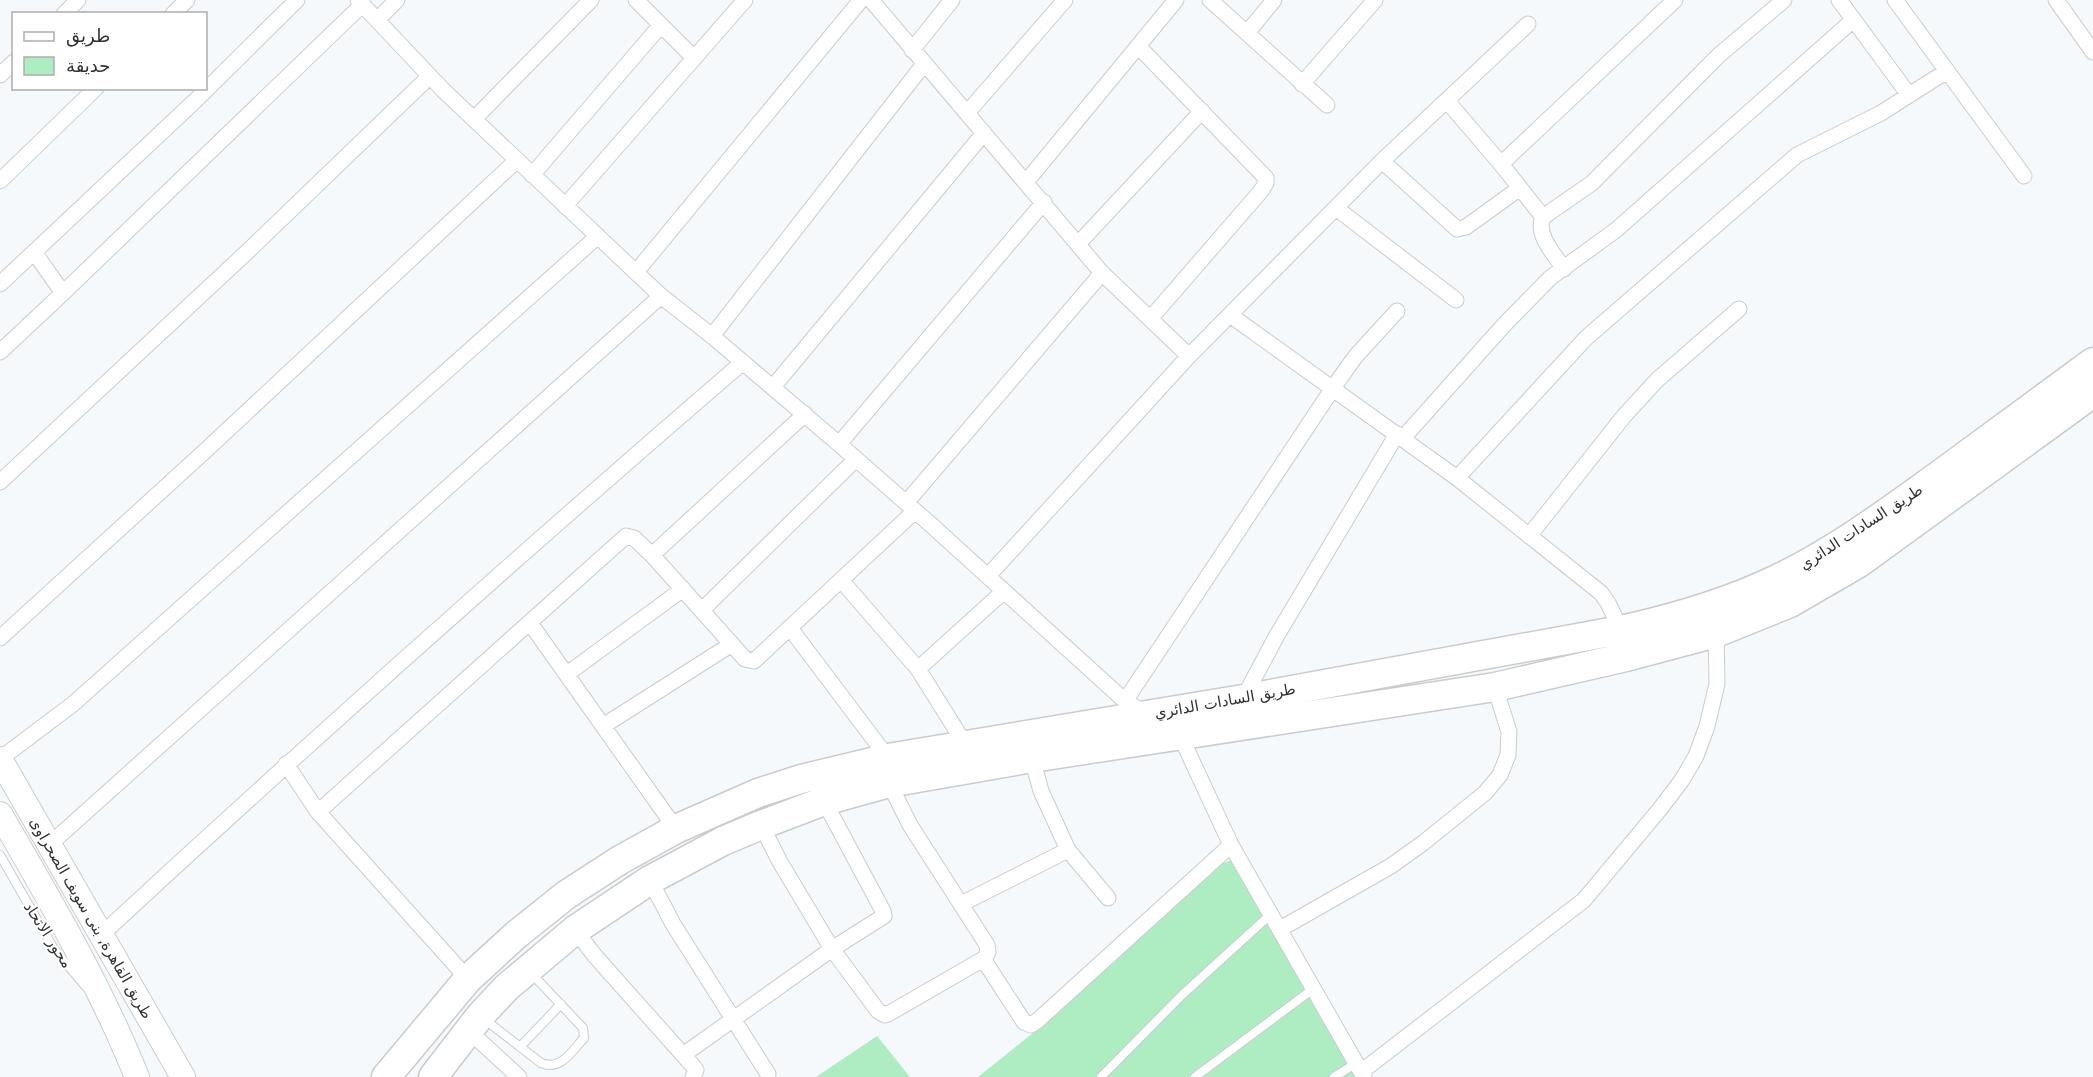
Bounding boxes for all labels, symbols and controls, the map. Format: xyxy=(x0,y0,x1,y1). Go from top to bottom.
legend xyxy=(12,12,207,90)
text: طريق xyxy=(66,25,110,47)
text: حديقة xyxy=(66,55,110,76)
street label: طريق السادات الدائري xyxy=(1796,480,1926,574)
street label: طريق السادات الدائري xyxy=(1153,680,1297,723)
street label: طريق القاهرة, بنى سويف الصحراوى xyxy=(26,814,156,1022)
street label: محور الاتحاد xyxy=(20,899,76,971)

